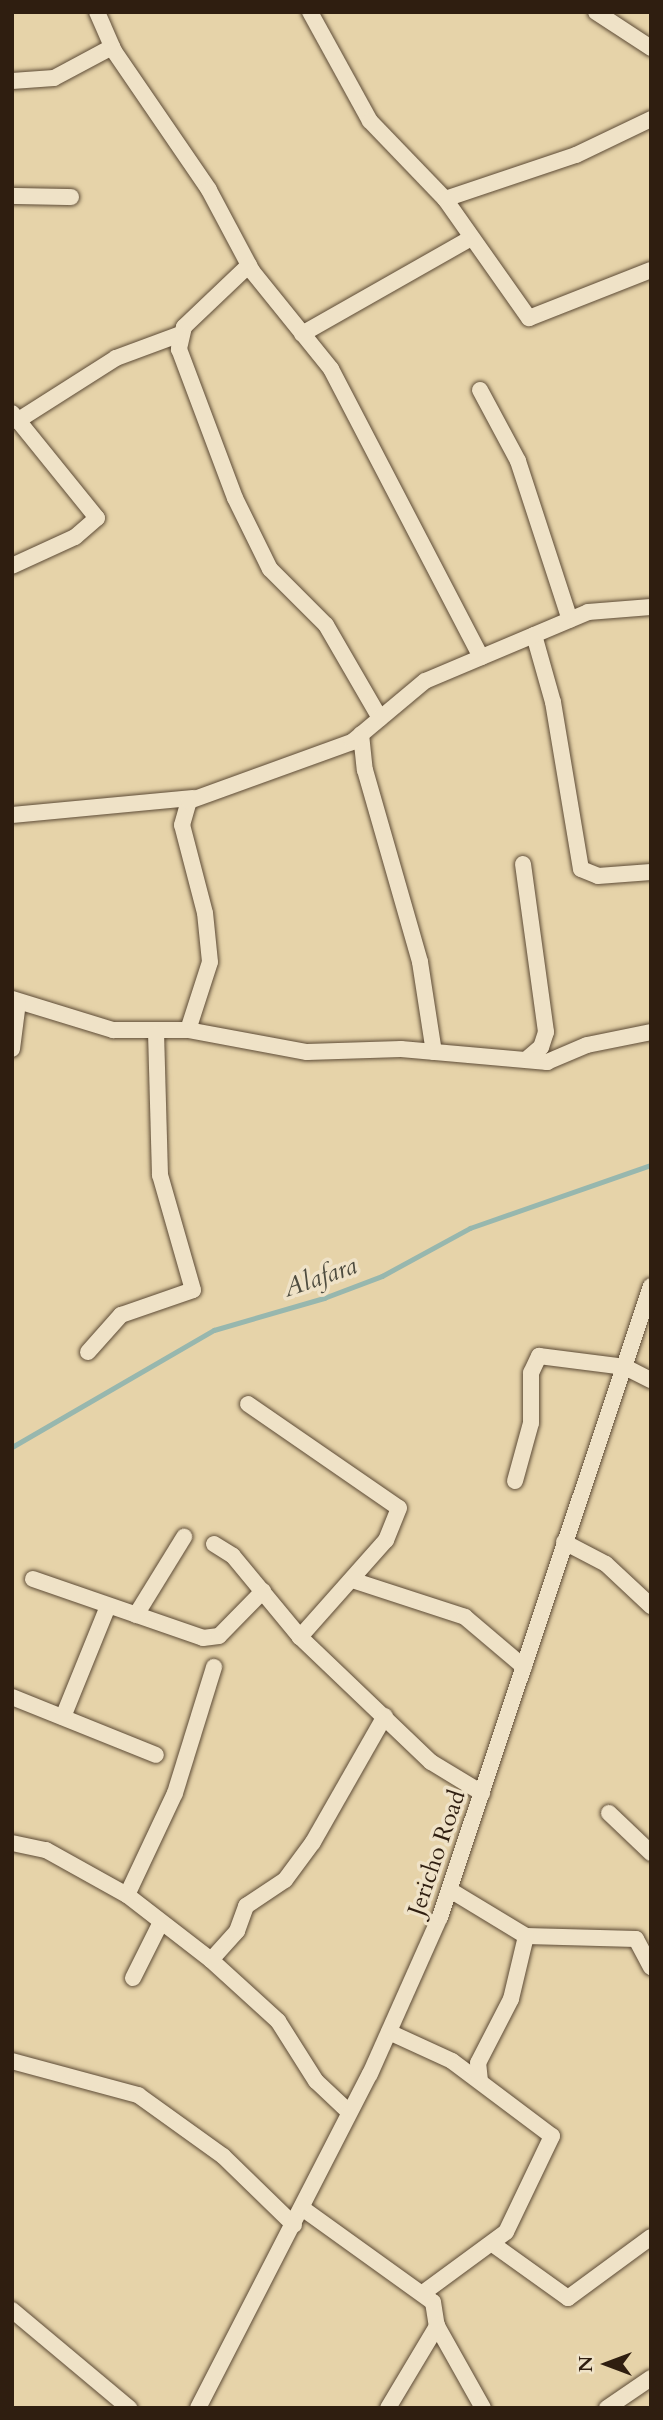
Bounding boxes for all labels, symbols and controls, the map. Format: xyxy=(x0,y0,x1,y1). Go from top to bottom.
water label: Alafara xyxy=(279,1250,361,1304)
street label: Jericho Road xyxy=(402,1786,472,1920)
north arrow xyxy=(572,2329,642,2399)
text: N xyxy=(573,2356,599,2372)

